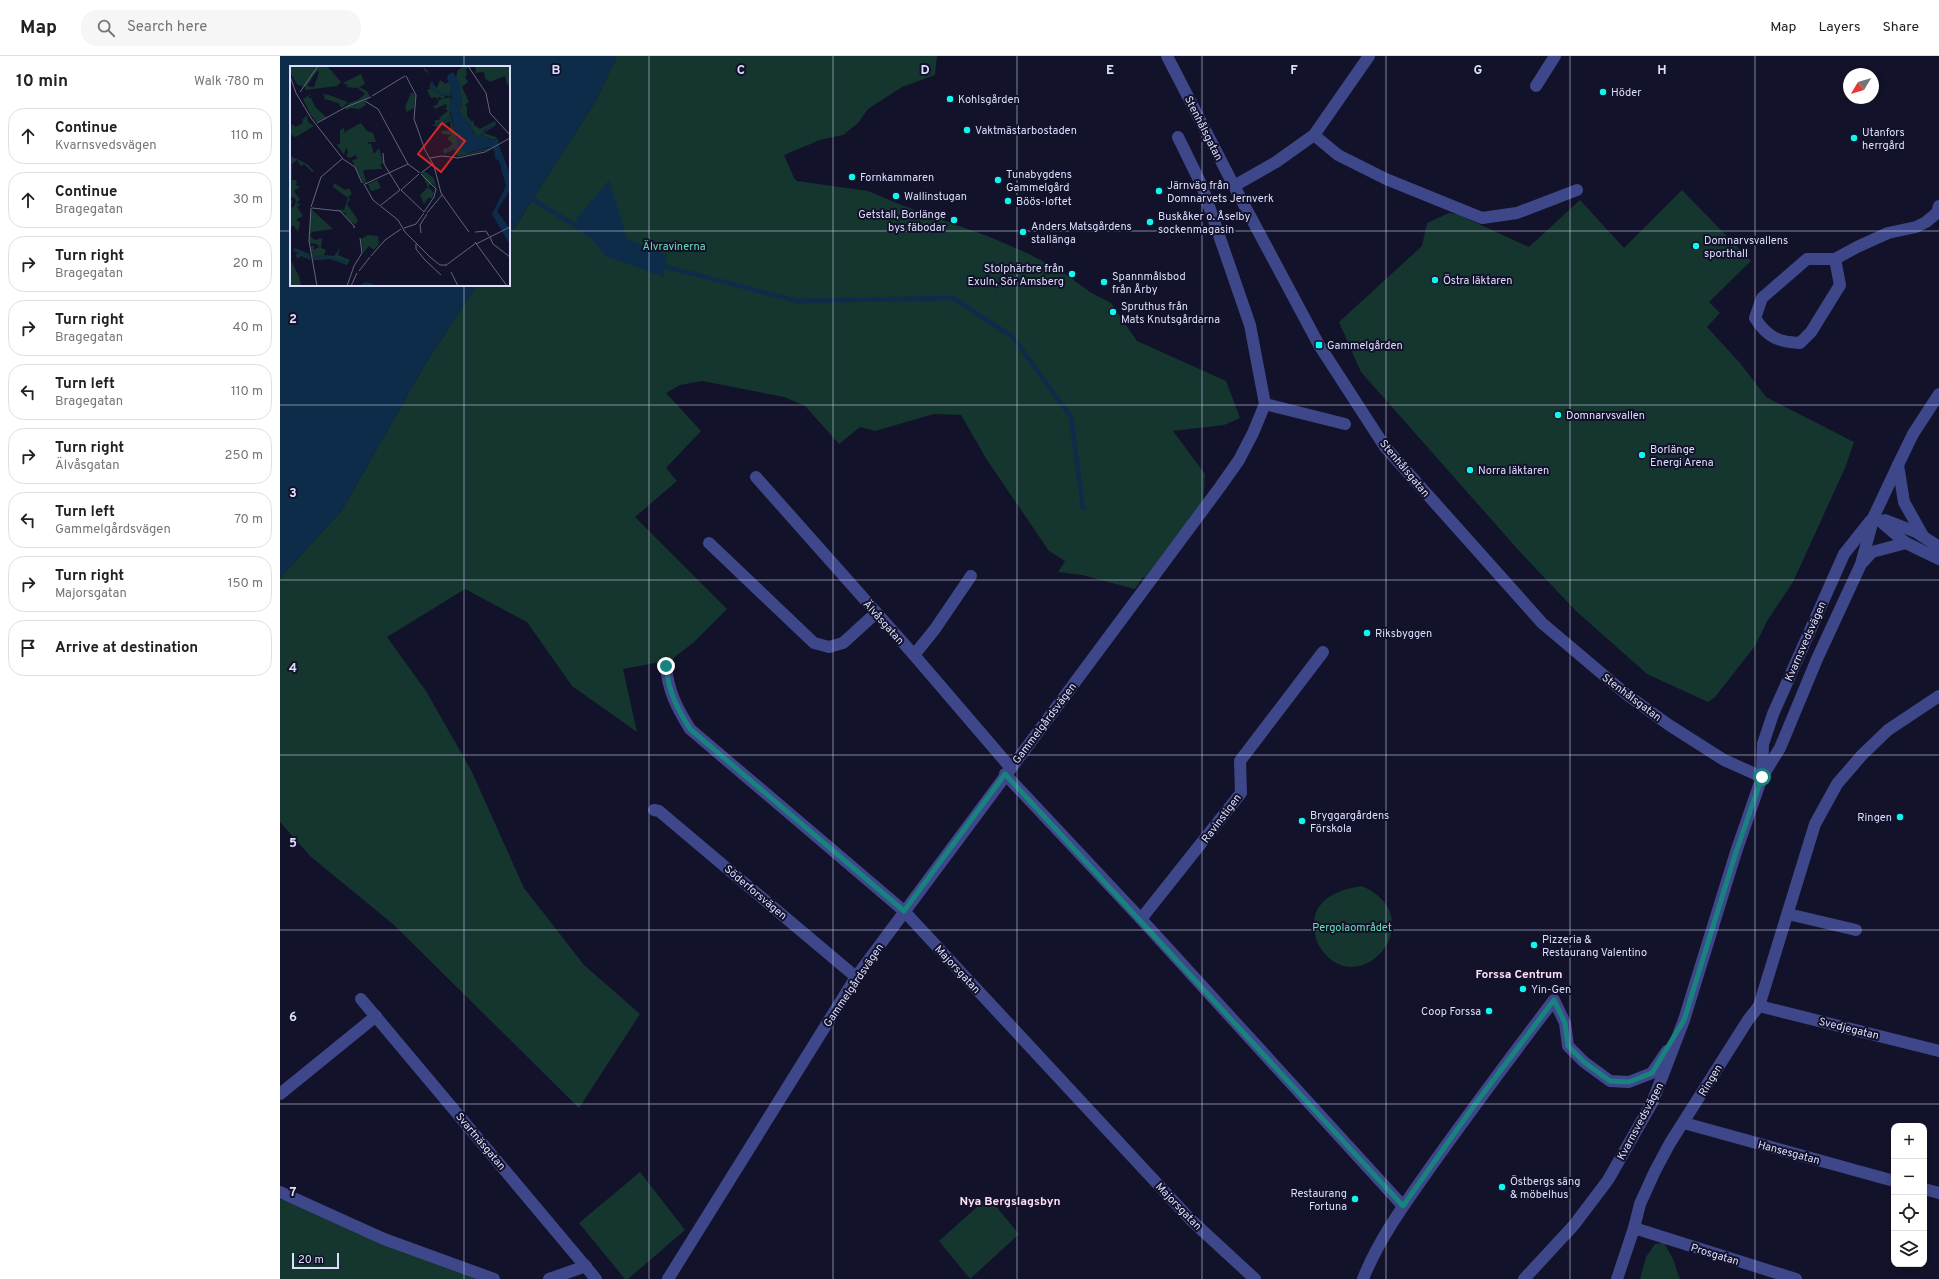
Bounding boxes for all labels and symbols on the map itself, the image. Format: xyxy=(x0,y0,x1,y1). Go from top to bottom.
text: B xyxy=(552,63,561,79)
text: C xyxy=(737,63,745,79)
text: D xyxy=(920,63,930,79)
text: E xyxy=(1106,63,1114,79)
text: F xyxy=(1290,63,1298,79)
text: G xyxy=(1474,63,1483,79)
text: H xyxy=(1657,63,1667,79)
inset map xyxy=(290,66,510,286)
north arrow xyxy=(1843,68,1879,104)
place label: Höder xyxy=(1611,86,1642,100)
marker: Höder xyxy=(1598,87,1608,97)
place label: Kohlsgården xyxy=(958,93,1020,107)
marker: Kohlsgården xyxy=(945,94,955,104)
street label: Stenhålsgatan xyxy=(1181,94,1225,163)
place label: Vaktmästarbostaden xyxy=(975,124,1077,138)
marker: Vaktmästarbostaden xyxy=(962,125,972,135)
place label: Utanfors herrgård xyxy=(1862,126,1905,153)
marker: Utanfors herrgård xyxy=(1849,133,1859,143)
place label: Tunabygdens Gammelgård xyxy=(1006,168,1072,195)
place label: Fornkammaren xyxy=(860,171,934,185)
marker: Fornkammaren xyxy=(847,172,857,182)
marker: Tunabygdens Gammelgård xyxy=(993,175,1003,185)
place label: Järnväg från Domnarvets Jernverk xyxy=(1167,179,1274,206)
marker: Järnväg från Domnarvets Jernverk xyxy=(1154,186,1164,196)
place label: Wallinstugan xyxy=(904,190,967,204)
marker: Wallinstugan xyxy=(891,191,901,201)
place label: Böös-loftet xyxy=(1016,195,1072,209)
marker: Böös-loftet xyxy=(1003,196,1013,206)
place label: Getstall, Borlänge bys fäbodar xyxy=(858,208,947,235)
place label: Buskåker o. Åselby sockenmagasin xyxy=(1158,210,1250,237)
marker: Getstall, Borlänge bys fäbodar xyxy=(949,215,959,225)
marker: Buskåker o. Åselby sockenmagasin xyxy=(1145,217,1155,227)
place label: Anders Matsgårdens stallänga xyxy=(1031,220,1132,247)
marker: Anders Matsgårdens stallänga xyxy=(1018,227,1028,237)
place label: Domnarvsvallens sporthall xyxy=(1704,234,1788,261)
park label: Älvravinerna xyxy=(643,239,706,254)
marker: Domnarvsvallens sporthall xyxy=(1691,241,1701,251)
place label: Stolphärbre från Exuln, Sör Amsberg xyxy=(968,262,1064,289)
marker: Stolphärbre från Exuln, Sör Amsberg xyxy=(1067,269,1077,279)
place label: Spannmålsbod från Årby xyxy=(1112,270,1186,297)
place label: Östra läktaren xyxy=(1443,273,1513,288)
marker: Östra läktaren xyxy=(1430,275,1440,285)
marker: Spannmålsbod från Årby xyxy=(1099,277,1109,287)
place label: Spruthus från Mats Knutsgårdarna xyxy=(1121,300,1220,327)
marker: Spruthus från Mats Knutsgårdarna xyxy=(1108,307,1118,317)
text: 2 xyxy=(289,312,297,328)
place label: Gammelgården xyxy=(1327,339,1403,353)
marker: Gammelgården xyxy=(1314,340,1324,350)
place label: Domnarvsvallen xyxy=(1566,409,1645,423)
marker: Domnarvsvallen xyxy=(1553,410,1563,420)
street label: Stenhålsgatan xyxy=(1376,437,1432,500)
place label: Borlänge Energi Arena xyxy=(1650,443,1714,470)
marker: Borlänge Energi Arena xyxy=(1637,450,1647,460)
place label: Norra läktaren xyxy=(1478,464,1549,478)
marker: Norra läktaren xyxy=(1465,465,1475,475)
text: 3 xyxy=(289,486,297,502)
street label: Älvåsgatan xyxy=(860,597,907,648)
street label: Kvarnsvedsvägen xyxy=(1782,599,1830,684)
place label: Riksbyggen xyxy=(1375,627,1432,641)
marker: Riksbyggen xyxy=(1362,628,1372,638)
route end xyxy=(657,657,675,675)
text: 4 xyxy=(289,661,297,677)
street label: Stenhålsgatan xyxy=(1599,671,1664,725)
street label: Gammelgårdsvägen xyxy=(1010,680,1080,767)
route start xyxy=(1753,768,1771,786)
street label: Ravinstigen xyxy=(1199,791,1245,846)
place label: Bryggargårdens Förskola xyxy=(1310,809,1389,836)
place label: Ringen xyxy=(1857,811,1892,825)
marker: Ringen xyxy=(1895,812,1905,822)
marker: Bryggargårdens Förskola xyxy=(1297,816,1307,826)
text: 5 xyxy=(289,836,297,852)
street label: Söderforsvägen xyxy=(721,862,790,923)
park label: Pergolaområdet xyxy=(1312,921,1392,935)
place label: Pizzeria & Restaurang Valentino xyxy=(1542,933,1647,960)
marker: Pizzeria & Restaurang Valentino xyxy=(1529,940,1539,950)
street label: Gammelgårdsvägen xyxy=(821,941,887,1030)
street label: Majorsgatan xyxy=(931,943,983,997)
district label: Forssa Centrum xyxy=(1475,967,1563,983)
place label: Yin-Gen xyxy=(1531,983,1571,997)
marker: Yin-Gen xyxy=(1518,984,1528,994)
place label: Coop Forssa xyxy=(1421,1005,1481,1019)
marker: Coop Forssa xyxy=(1484,1006,1494,1016)
text: 6 xyxy=(289,1010,297,1026)
street label: Svedjegatan xyxy=(1817,1015,1880,1043)
street label: Ringen xyxy=(1696,1062,1726,1099)
street label: Kvarnsvedsvägen xyxy=(1615,1080,1667,1163)
street label: Svartnäsgatan xyxy=(452,1110,508,1173)
street label: Hansesgatan xyxy=(1756,1138,1821,1168)
place label: Östbergs säng & möbelhus xyxy=(1510,1174,1580,1202)
street label: Majorsgatan xyxy=(1152,1180,1204,1233)
marker: Östbergs säng & möbelhus xyxy=(1497,1182,1507,1192)
text: 7 xyxy=(290,1185,297,1201)
place label: Restaurang Fortuna xyxy=(1290,1187,1347,1214)
district label: Nya Bergslagsbyn xyxy=(959,1194,1061,1210)
marker: Restaurang Fortuna xyxy=(1350,1194,1360,1204)
street label: Prosgatan xyxy=(1689,1241,1741,1269)
scale bar xyxy=(292,1251,339,1270)

